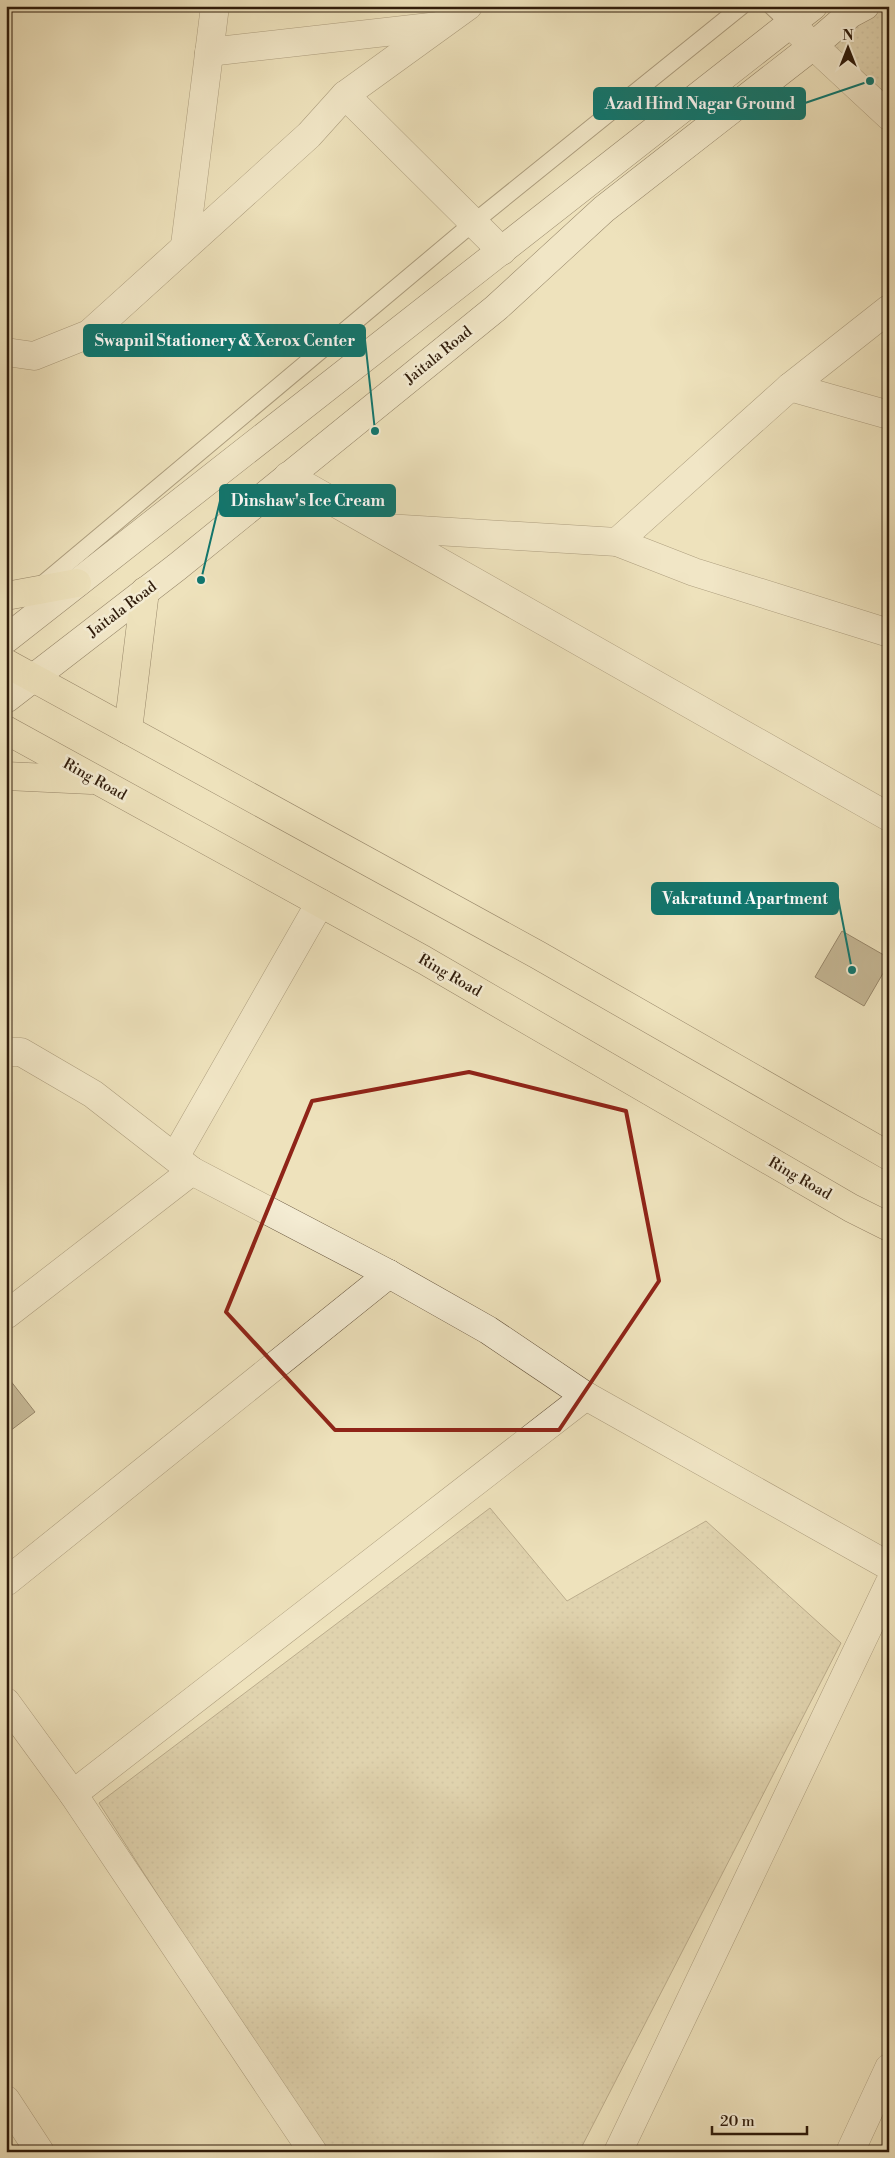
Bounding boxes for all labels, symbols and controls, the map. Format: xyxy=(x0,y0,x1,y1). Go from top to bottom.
north arrow xyxy=(822,22,872,72)
text: N xyxy=(842,27,854,45)
callout: Azad Hind Nagar Ground xyxy=(594,88,805,119)
text: Azad Hind Nagar Ground xyxy=(604,94,795,114)
street label: Jaitala Road xyxy=(400,322,476,389)
callout: Swapnil Stationery & Xerox Center xyxy=(84,325,365,356)
text: Swapnil Stationery & Xerox Center xyxy=(95,331,355,351)
callout: Dinshaw's Ice Cream xyxy=(220,485,395,516)
text: Dinshaw's Ice Cream xyxy=(231,491,386,511)
street label: Jaitala Road xyxy=(83,577,161,642)
street label: Ring Road xyxy=(60,754,130,805)
callout: Vakratund Apartment xyxy=(652,883,838,914)
text: Vakratund Apartment xyxy=(661,889,828,909)
street label: Ring Road xyxy=(415,950,485,1001)
street label: Ring Road xyxy=(765,1153,835,1204)
scale bar xyxy=(712,2103,808,2135)
text: 20 m xyxy=(720,2112,755,2131)

